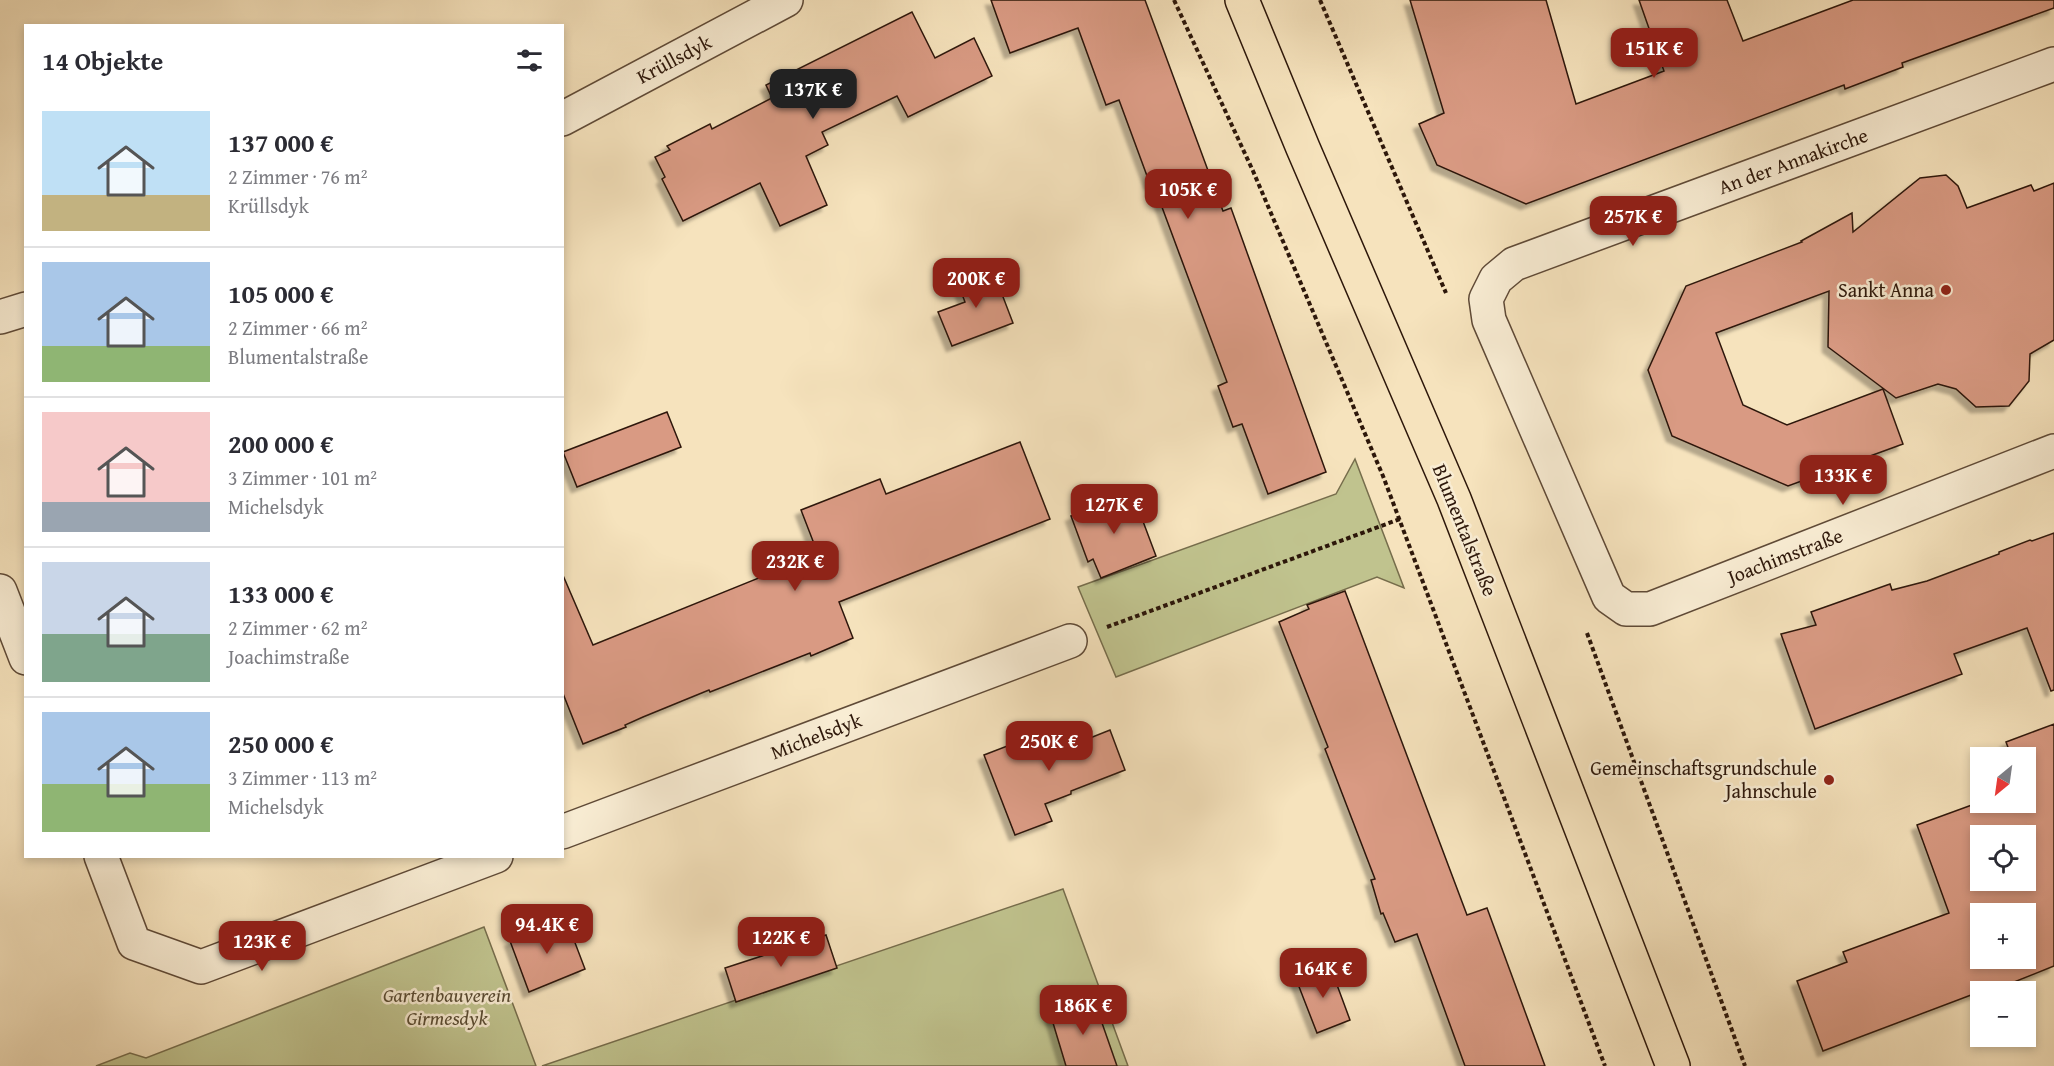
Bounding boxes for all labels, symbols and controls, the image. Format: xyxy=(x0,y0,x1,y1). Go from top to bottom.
street label: Krüllsdyk xyxy=(631,26,717,90)
pin: 151K € xyxy=(1605,28,1703,79)
text: 151K € xyxy=(1625,33,1683,62)
text: 14 Objekte xyxy=(42,41,163,80)
icon: filters xyxy=(513,44,546,77)
pin: 137K € xyxy=(764,69,862,120)
text: 137K € xyxy=(784,74,842,103)
street label: An der Annakirche xyxy=(1714,120,1872,201)
text: 137 000 € xyxy=(228,123,334,162)
icon: home xyxy=(90,135,162,207)
text: 2 Zimmer · 76 m² xyxy=(228,162,367,191)
pin: 105K € xyxy=(1139,169,1237,220)
text: 105K € xyxy=(1159,174,1217,203)
text: Krüllsdyk xyxy=(228,191,309,220)
pin: 257K € xyxy=(1584,196,1682,247)
text: 257K € xyxy=(1604,201,1662,230)
pin: 200K € xyxy=(927,258,1025,309)
text: 200K € xyxy=(947,263,1005,292)
text: 105 000 € xyxy=(228,274,334,313)
place label: Sankt Anna xyxy=(1838,275,1935,304)
marker: Sankt Anna xyxy=(1939,283,1953,297)
icon: home xyxy=(90,286,162,358)
text: 2 Zimmer · 66 m² xyxy=(228,313,367,342)
text: Blumentalstraße xyxy=(228,342,368,371)
text: 200 000 € xyxy=(228,424,334,463)
icon: home xyxy=(90,436,162,508)
pin: 133K € xyxy=(1794,455,1892,506)
street label: Blumentalstraße xyxy=(1426,459,1505,600)
text: 133K € xyxy=(1814,460,1872,489)
text: 3 Zimmer · 101 m² xyxy=(228,463,377,492)
pin: 127K € xyxy=(1065,484,1163,535)
text: 127K € xyxy=(1085,489,1143,518)
text: Michelsdyk xyxy=(228,492,324,521)
street label: Joachimstraße xyxy=(1720,520,1847,592)
pin: 232K € xyxy=(746,541,844,592)
text: 232K € xyxy=(766,546,824,575)
text: 133 000 € xyxy=(228,574,334,613)
icon: home xyxy=(90,586,162,658)
text: 2 Zimmer · 62 m² xyxy=(228,613,367,642)
text: Joachimstraße xyxy=(228,642,349,671)
street label: Michelsdyk xyxy=(766,705,866,766)
pin: 250K € xyxy=(1000,721,1098,772)
text: 250 000 € xyxy=(228,724,334,763)
text: 250K € xyxy=(1020,726,1078,755)
icon: home xyxy=(90,736,162,808)
north arrow xyxy=(1970,747,2036,813)
map controls xyxy=(1970,747,2036,1047)
place label: Gemeinschaftsgrundschule Jahnschule xyxy=(1590,753,1817,805)
text: 3 Zimmer · 113 m² xyxy=(228,763,377,792)
marker: Gemeinschaftsgrundschule Jahnschule xyxy=(1822,773,1836,787)
text: Michelsdyk xyxy=(228,792,324,821)
button: locate xyxy=(1970,825,2036,891)
button: + xyxy=(1970,903,2036,969)
pin: 94.4K € xyxy=(492,904,602,955)
text: 94.4K € xyxy=(515,909,579,938)
pin: 122K € xyxy=(732,917,830,968)
pin: 123K € xyxy=(213,921,311,972)
text: 122K € xyxy=(752,922,810,951)
text: 123K € xyxy=(233,926,291,955)
pin: 164K € xyxy=(1274,948,1372,999)
text: 164K € xyxy=(1294,953,1352,982)
park label: Gartenbauverein Girmesdyk xyxy=(383,980,511,1032)
button: − xyxy=(1970,981,2036,1047)
pin: 186K € xyxy=(1034,985,1132,1036)
text: 186K € xyxy=(1054,990,1112,1019)

